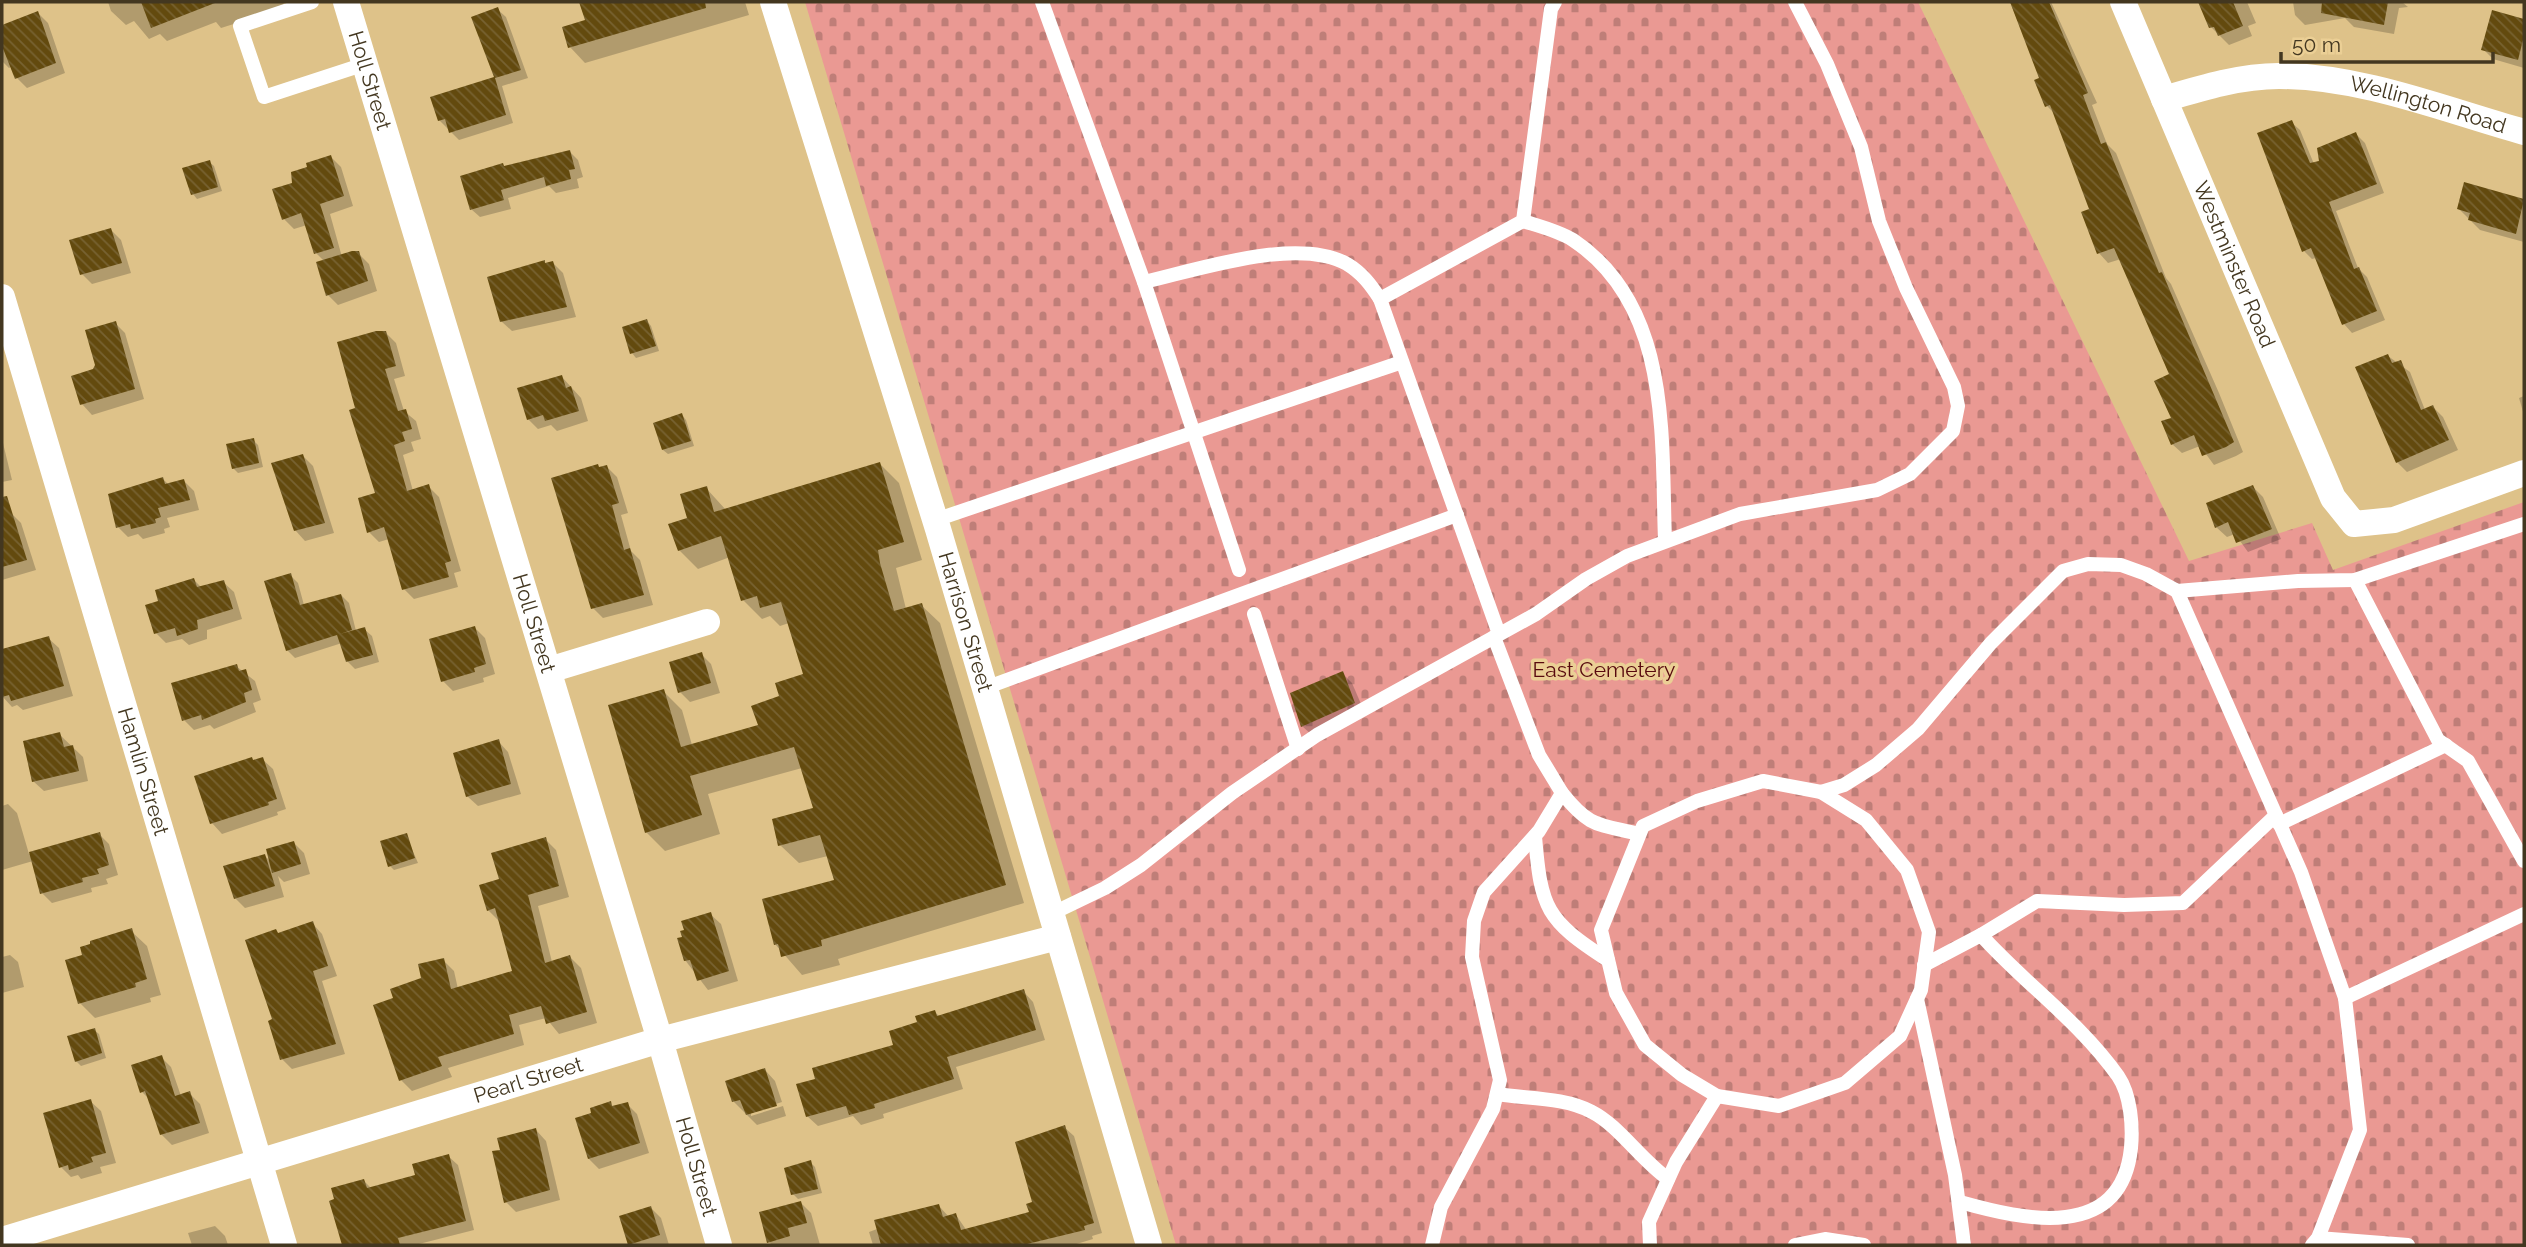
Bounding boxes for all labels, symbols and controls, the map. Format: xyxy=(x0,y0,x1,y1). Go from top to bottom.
scale bar xyxy=(2281,21,2493,65)
street label: Holl Street xyxy=(343,28,397,133)
text: 50 m xyxy=(2292,32,2341,57)
street label: Wellington Road xyxy=(2348,70,2509,138)
street label: Westminster Road xyxy=(2188,177,2281,351)
street label: Harrison Street xyxy=(933,549,998,695)
street label: Holl Street xyxy=(508,571,561,676)
park label: East Cemetery xyxy=(1533,657,1675,682)
street label: Hamlin Street xyxy=(113,704,174,838)
street label: Pearl Street xyxy=(471,1051,586,1108)
street label: Holl Street xyxy=(671,1114,723,1219)

